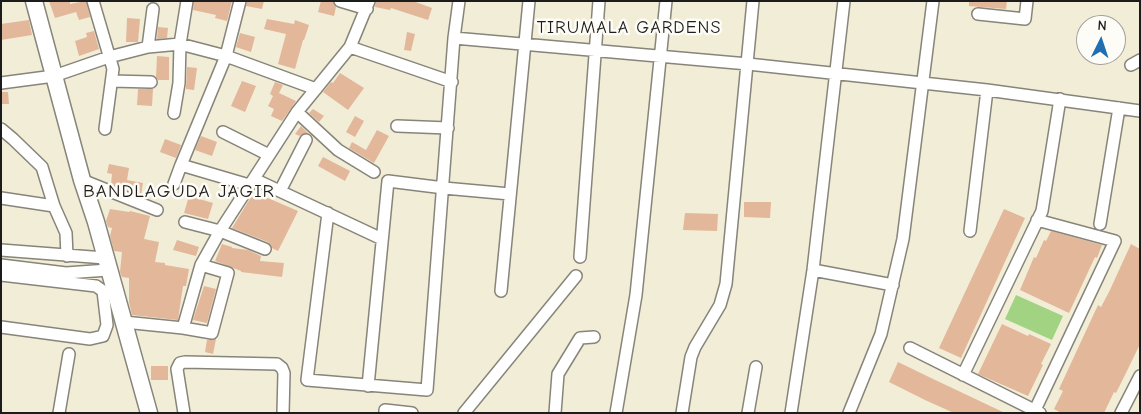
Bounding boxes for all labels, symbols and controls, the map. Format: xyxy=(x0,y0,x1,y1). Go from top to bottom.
north arrow xyxy=(1076,15,1126,65)
district label: TIRUMALA GARDENS xyxy=(535,17,723,39)
text: N xyxy=(1097,17,1107,34)
district label: BANDLAGUDA JAGIR xyxy=(81,181,277,203)

